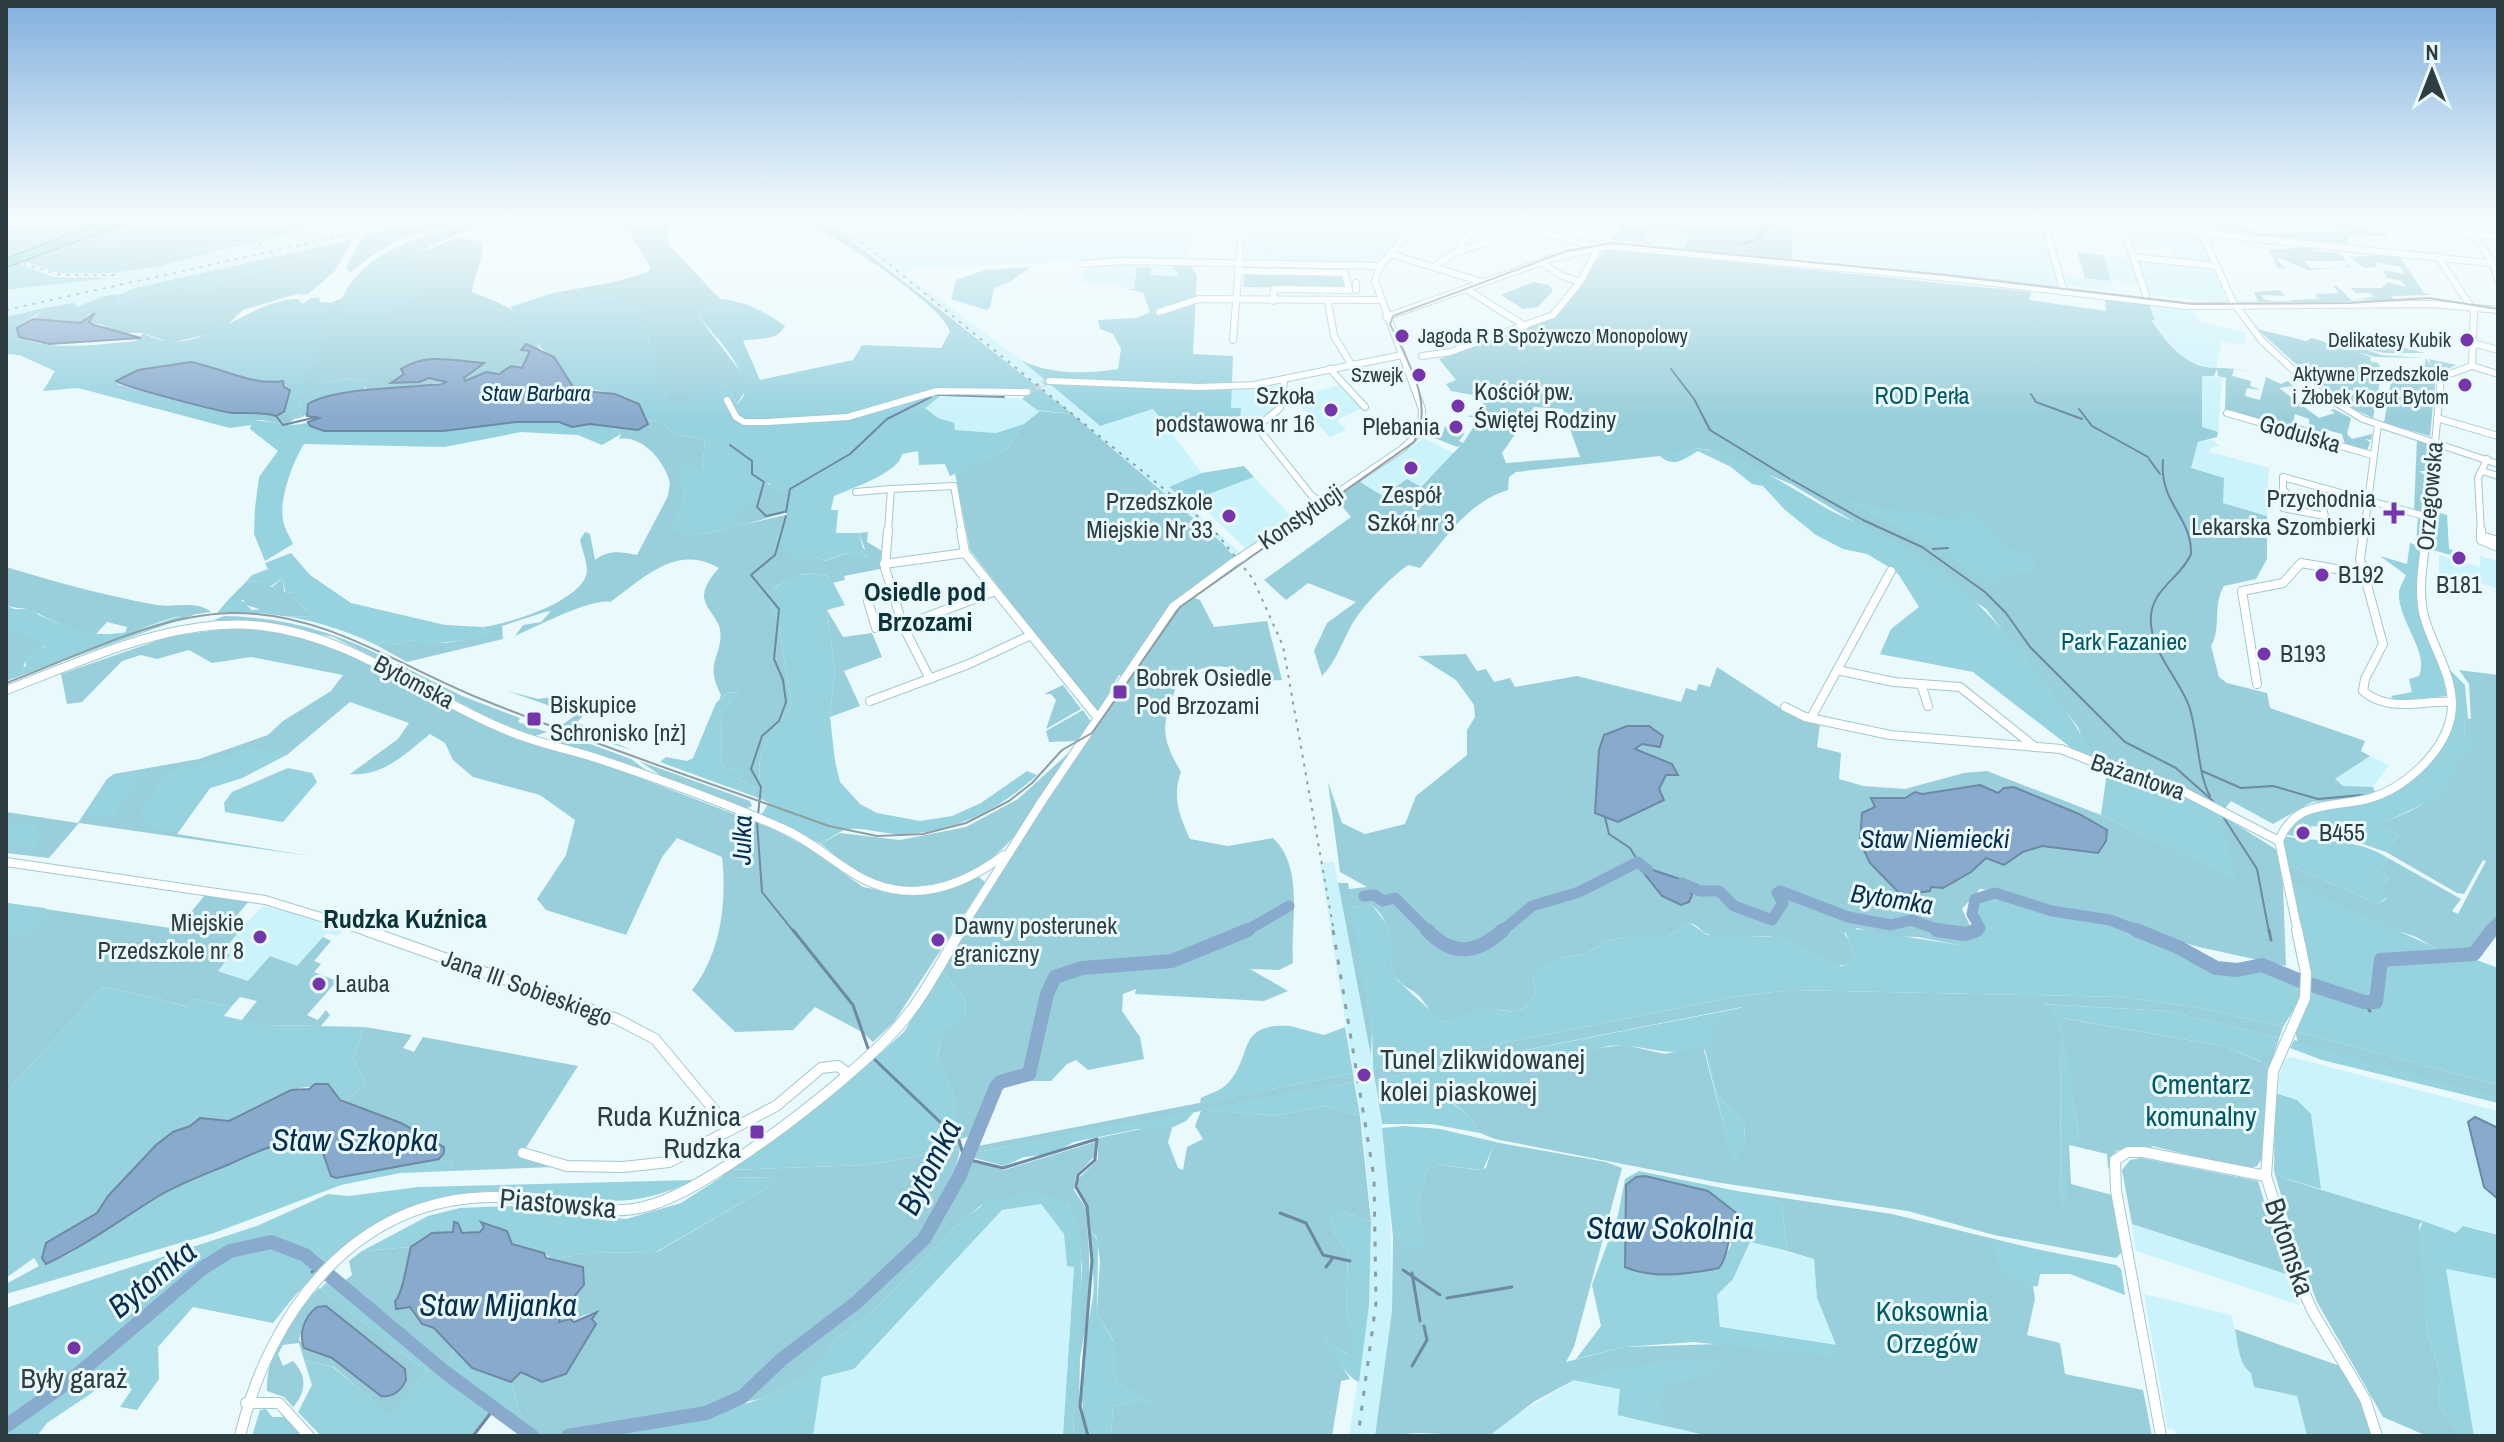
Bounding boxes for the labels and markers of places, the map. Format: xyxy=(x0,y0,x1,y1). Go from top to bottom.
place label: Jagoda R B Spożywczo Monopolowy xyxy=(1418,322,1689,349)
place label: Delikatesy Kubik xyxy=(2328,326,2452,353)
marker: Jagoda R B Spożywczo Monopolowy xyxy=(1393,327,1411,345)
marker: Delikatesy Kubik xyxy=(2458,331,2476,349)
place label: Aktywne Przedszkole i Żłobek Kogut Bytom xyxy=(2292,360,2449,410)
place label: Szwejk xyxy=(1351,361,1404,388)
marker: Szwejk xyxy=(1410,366,1428,384)
place label: Kościół pw. Świętej Rodziny xyxy=(1474,375,1616,435)
marker: Aktywne Przedszkole i Żłobek Kogut Bytom xyxy=(2456,376,2474,394)
place label: Szkoła podstawowa nr 16 xyxy=(1155,379,1315,439)
marker: Kościół pw. Świętej Rodziny xyxy=(1449,397,1467,415)
marker: Szkoła podstawowa nr 16 xyxy=(1322,401,1340,419)
place label: Plebania xyxy=(1362,410,1440,442)
marker: Plebania xyxy=(1447,418,1465,436)
marker: Zespół Szkół nr 3 xyxy=(1402,459,1420,477)
place label: Zespół Szkół nr 3 xyxy=(1367,478,1455,538)
place label: Przychodnia Lekarska Szombierki xyxy=(2191,482,2376,542)
place label: Przedszkole Miejskie Nr 33 xyxy=(1086,485,1213,545)
marker: Przychodnia Lekarska Szombierki xyxy=(2383,502,2405,524)
marker: Przedszkole Miejskie Nr 33 xyxy=(1220,507,1238,525)
marker: B181 xyxy=(2450,549,2468,567)
place label: B192 xyxy=(2338,558,2384,590)
marker: B192 xyxy=(2313,566,2331,584)
place label: B181 xyxy=(2436,568,2482,600)
place label: B193 xyxy=(2280,637,2326,669)
marker: B193 xyxy=(2255,645,2273,663)
place label: Bobrek Osiedle Pod Brzozami xyxy=(1136,661,1272,721)
marker: Bobrek Osiedle Pod Brzozami xyxy=(1111,683,1129,701)
place label: Biskupice Schronisko [nż] xyxy=(550,688,686,748)
marker: Biskupice Schronisko [nż] xyxy=(525,710,543,728)
place label: B455 xyxy=(2319,816,2365,848)
marker: B455 xyxy=(2294,824,2312,842)
place label: Miejskie Przedszkole nr 8 xyxy=(97,906,244,966)
place label: Dawny posterunek graniczny xyxy=(954,909,1117,969)
marker: Miejskie Przedszkole nr 8 xyxy=(251,928,269,946)
marker: Dawny posterunek graniczny xyxy=(929,931,947,949)
place label: Lauba xyxy=(335,967,390,999)
marker: Lauba xyxy=(310,975,328,993)
place label: Tunel zlikwidowanej kolei piaskowej xyxy=(1380,1040,1585,1110)
marker: Tunel zlikwidowanej kolei piaskowej xyxy=(1355,1066,1373,1084)
place label: Ruda Kuźnica Rudzka xyxy=(597,1097,741,1167)
marker: Ruda Kuźnica Rudzka xyxy=(748,1123,766,1141)
marker: Były garaż xyxy=(65,1339,83,1357)
place label: Były garaż xyxy=(20,1359,128,1397)

